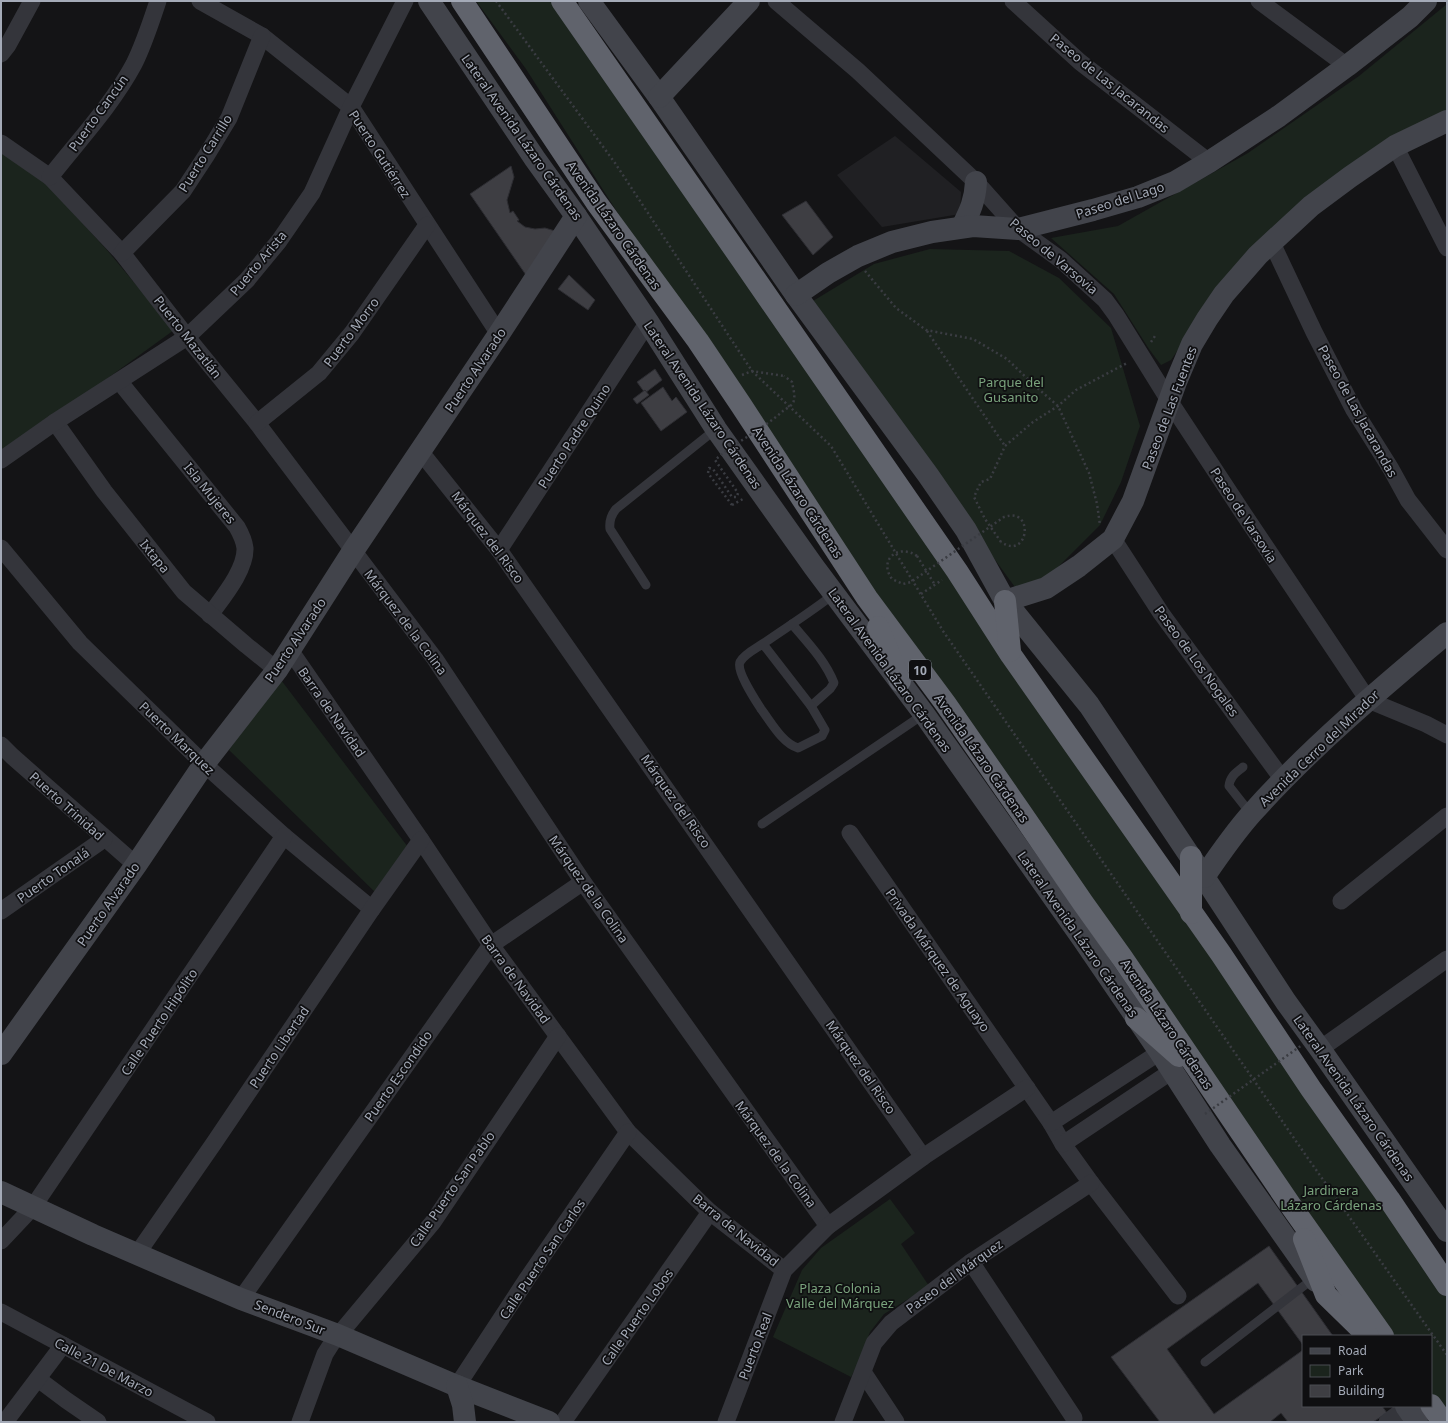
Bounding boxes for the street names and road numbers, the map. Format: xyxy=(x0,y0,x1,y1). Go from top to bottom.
street label: Paseo de Las Jacarandas xyxy=(1047,29,1173,137)
street label: Lateral Avenida Lázaro Cárdenas xyxy=(458,50,586,224)
street label: Puerto Cancún xyxy=(64,71,132,155)
street label: Puerto Gutiérrez xyxy=(345,107,415,201)
street label: Puerto Carrillo xyxy=(174,111,236,195)
street label: Avenida Lázaro Cárdenas xyxy=(563,157,665,293)
street label: Paseo del Lago xyxy=(1073,177,1167,223)
street label: Paseo de Varsovia xyxy=(1006,214,1102,298)
street label: Puerto Arista xyxy=(225,227,291,299)
street label: Puerto Mazatlán xyxy=(150,292,226,382)
street label: Puerto Morro xyxy=(319,294,383,370)
street label: Lateral Avenida Lázaro Cárdenas xyxy=(640,318,766,492)
street label: Puerto Alvarado xyxy=(440,324,510,416)
street label: Paseo de Las Jacarandas xyxy=(1314,342,1402,480)
street label: Paseo de Las Fuentes xyxy=(1137,344,1201,472)
street label: Puerto Padre Quino xyxy=(534,380,615,492)
street label: Avenida Lázaro Cárdenas xyxy=(749,423,847,561)
street label: Isla Mujeres xyxy=(180,459,240,527)
street label: Paseo de Varsovia xyxy=(1207,464,1281,566)
street label: Márquez del Risco xyxy=(447,487,529,587)
street label: Ixtapa xyxy=(136,535,174,577)
street label: Márquez de la Colina xyxy=(360,566,452,678)
street label: Lateral Avenida Lázaro Cárdenas xyxy=(824,584,956,756)
street label: Puerto Alvarado xyxy=(260,594,330,686)
street label: Paseo de Los Nogales xyxy=(1151,602,1243,720)
road number: 10 xyxy=(909,660,931,680)
street label: Barra de Navidad xyxy=(294,663,370,761)
street label: Avenida Cerro del Mirador xyxy=(1255,685,1383,810)
street label: Avenida Lázaro Cárdenas xyxy=(931,690,1033,826)
street label: Puerto Marquez xyxy=(135,697,219,779)
street label: Márquez del Risco xyxy=(637,750,715,852)
street label: Puerto Trinidad xyxy=(26,768,108,844)
street label: Márquez de la Colina xyxy=(545,832,633,946)
street label: Puerto Tonalá xyxy=(13,843,93,907)
street label: Lateral Avenida Lázaro Cárdenas xyxy=(1014,847,1142,1021)
street label: Puerto Alvarado xyxy=(72,858,144,949)
street label: Privada Márquez de Aguayo xyxy=(882,885,994,1035)
street label: Barra de Navidad xyxy=(478,931,554,1027)
street label: Avenida Lázaro Cárdenas xyxy=(1117,955,1217,1093)
street label: Calle Puerto Hipólito xyxy=(116,965,202,1079)
street label: Puerto Libertad xyxy=(245,1002,313,1092)
street label: Lateral Avenida Lázaro Cárdenas xyxy=(1290,1011,1418,1185)
street label: Márquez del Risco xyxy=(822,1016,900,1118)
street label: Puerto Escondido xyxy=(360,1027,436,1125)
street label: Márquez de la Colina xyxy=(731,1097,821,1211)
street label: Calle Puerto San Pablo xyxy=(405,1127,499,1251)
street label: Barra de Navidad xyxy=(689,1190,783,1270)
street label: Calle Puerto San Carlos xyxy=(495,1195,589,1323)
street label: Paseo del Márquez xyxy=(902,1235,1006,1317)
street label: Calle Puerto Lobos xyxy=(597,1265,677,1369)
street label: Sendero Sur xyxy=(252,1295,329,1339)
street label: Puerto Real xyxy=(734,1310,776,1382)
street label: Calle 21 De Marzo xyxy=(51,1333,157,1401)

